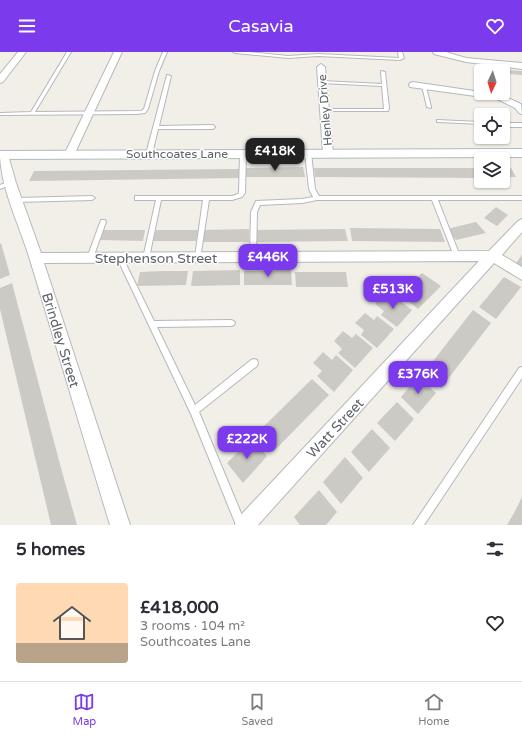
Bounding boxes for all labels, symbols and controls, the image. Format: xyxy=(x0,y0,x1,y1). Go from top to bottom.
icon: menu xyxy=(16,15,38,37)
text: Casavia xyxy=(228,15,294,37)
icon: heart xyxy=(484,15,506,37)
north arrow xyxy=(474,64,510,100)
map controls xyxy=(474,64,510,188)
street label: Henley Drive xyxy=(315,73,335,146)
button: locate xyxy=(474,108,510,144)
pin: £418K xyxy=(247,138,303,172)
text: £418K xyxy=(254,143,296,159)
street label: Southcoates Lane xyxy=(126,147,228,161)
button: layers xyxy=(474,152,510,188)
pin: £446K xyxy=(240,244,296,278)
text: £446K xyxy=(247,249,289,265)
street label: Stephenson Street xyxy=(95,250,218,267)
pin: £513K xyxy=(365,276,421,310)
text: £513K xyxy=(372,281,414,297)
street label: Brindley Street xyxy=(38,291,83,390)
pin: £376K xyxy=(390,361,446,395)
text: £376K xyxy=(397,366,439,382)
street label: Watt Street xyxy=(303,394,368,462)
pin: £222K xyxy=(219,426,275,460)
text: £222K xyxy=(226,431,268,447)
icon: filters xyxy=(484,538,506,560)
text: 5 homes xyxy=(16,539,85,560)
text: £418,000 xyxy=(140,597,219,618)
icon: home xyxy=(48,599,96,647)
icon: heart xyxy=(484,612,506,634)
text: 3 rooms · 104 m² xyxy=(140,618,245,634)
text: Southcoates Lane xyxy=(140,634,251,650)
tab: Map xyxy=(73,691,96,728)
tab: Saved xyxy=(241,691,273,728)
tab: Home xyxy=(418,691,449,728)

